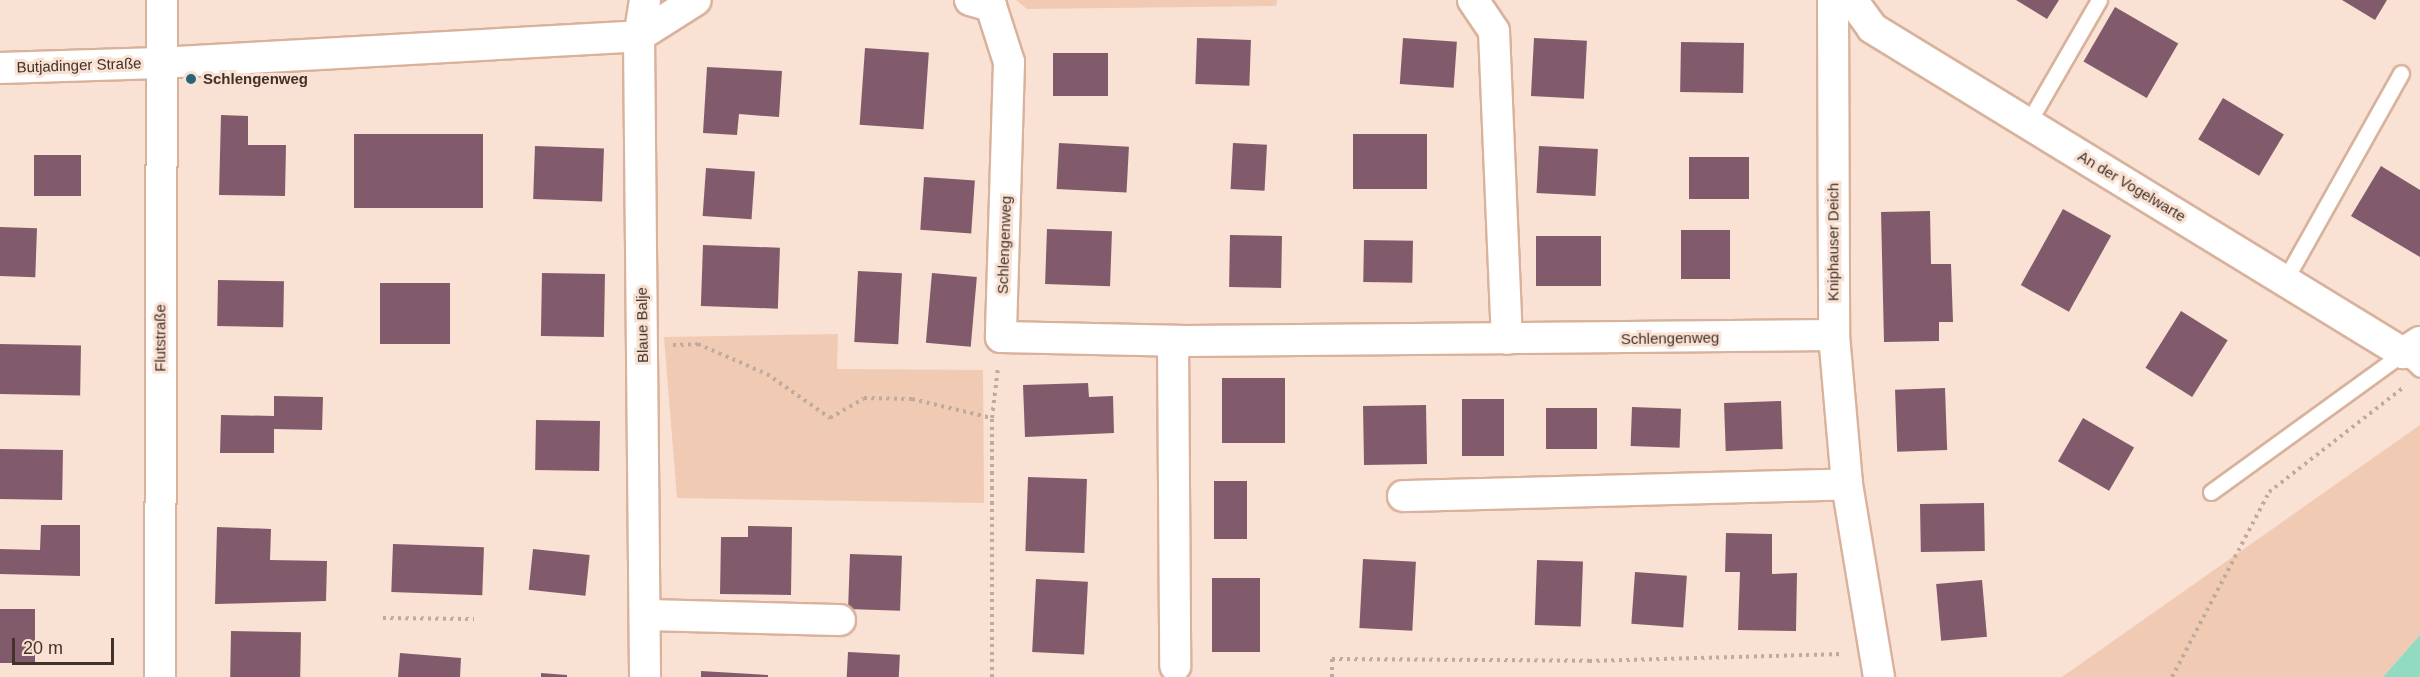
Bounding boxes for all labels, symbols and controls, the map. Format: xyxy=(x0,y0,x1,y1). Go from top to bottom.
street label: Butjadinger Straße xyxy=(16,54,142,76)
place label: Schlengenweg xyxy=(203,70,308,88)
marker: Schlengenweg xyxy=(184,72,198,86)
street label: An der Vogelwarte xyxy=(2075,147,2189,225)
street label: Kniphauser Deich xyxy=(1824,183,1842,301)
street label: Schlengenweg xyxy=(993,196,1015,294)
street label: Blaue Balje xyxy=(632,287,652,363)
street label: Flutstraße xyxy=(151,304,169,372)
street label: Schlengenweg xyxy=(1621,328,1719,348)
scale bar xyxy=(15,626,117,664)
text: 20 m xyxy=(23,638,63,658)

